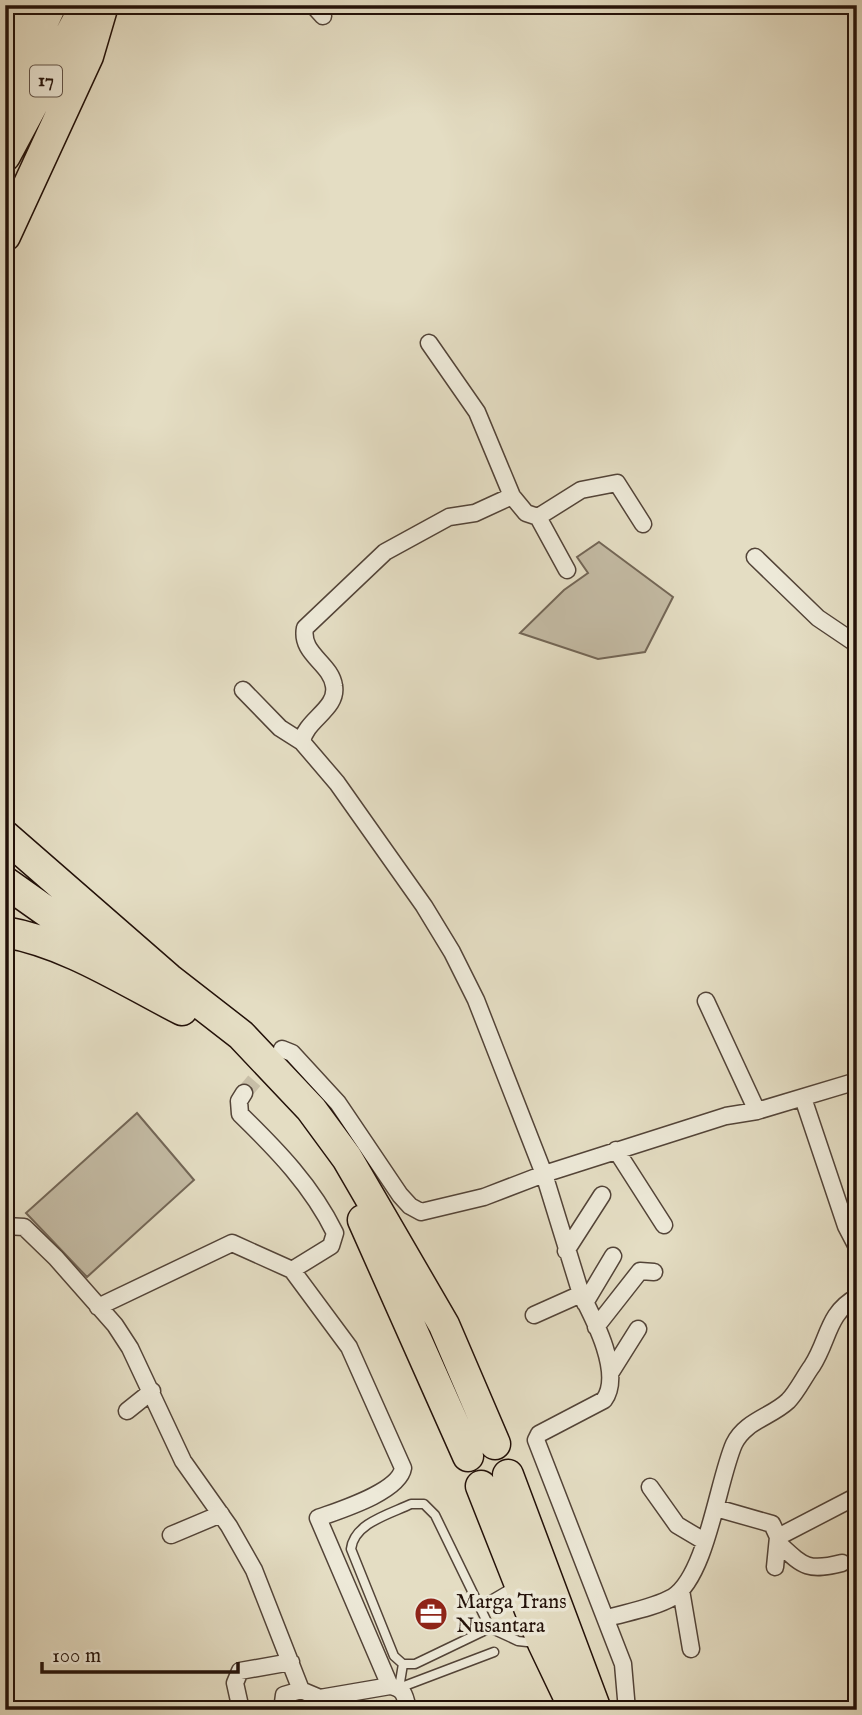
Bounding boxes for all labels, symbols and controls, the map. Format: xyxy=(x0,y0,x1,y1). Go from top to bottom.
road number: 17 xyxy=(30,66,62,96)
place label: Marga Trans Nusantara xyxy=(456,1589,567,1640)
office icon: Marga Trans Nusantara xyxy=(412,1595,450,1633)
scale bar xyxy=(42,1631,238,1675)
text: 100 m xyxy=(52,1643,101,1670)

